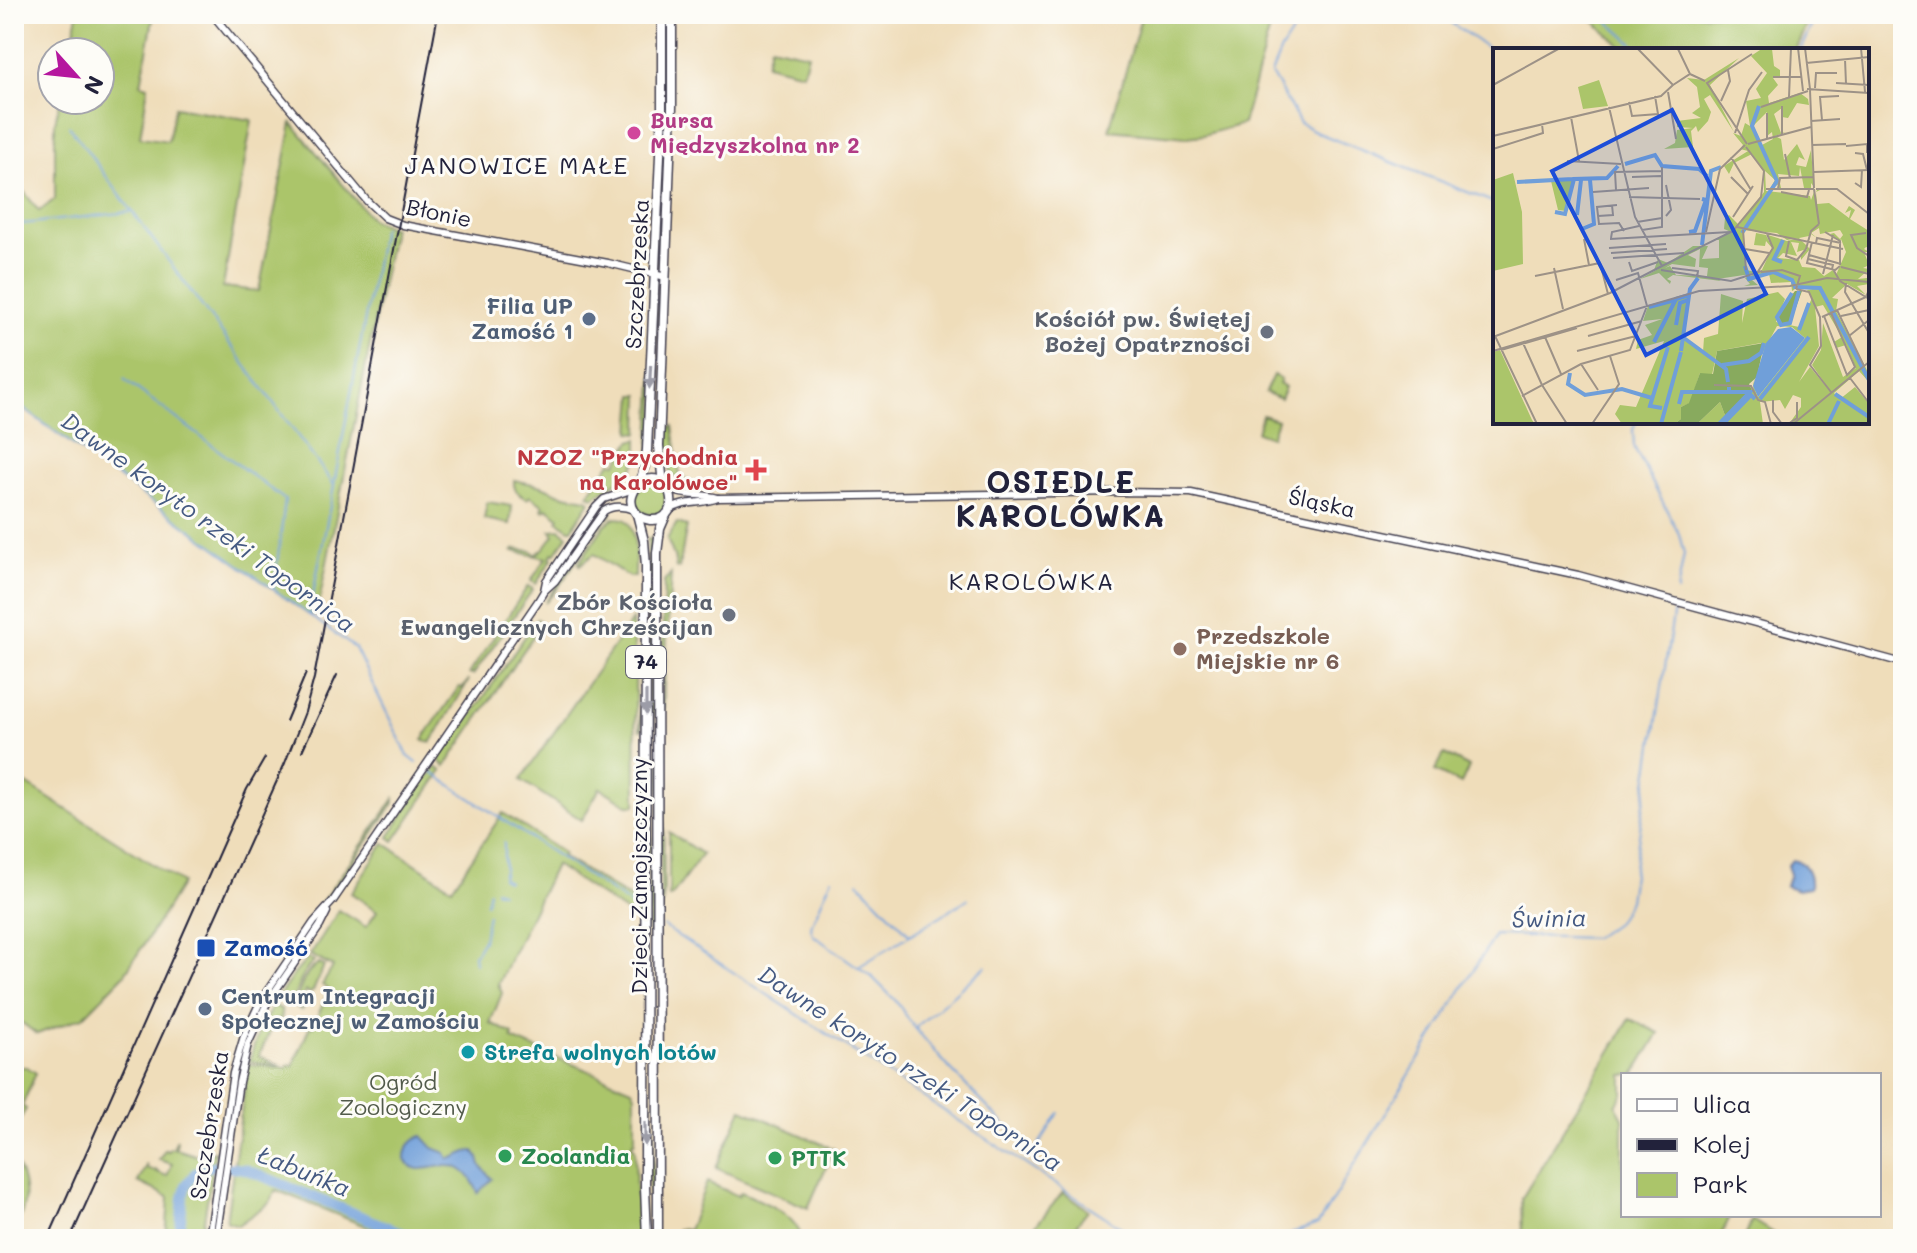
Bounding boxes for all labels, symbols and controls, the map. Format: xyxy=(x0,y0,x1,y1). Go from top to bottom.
north arrow xyxy=(36,36,116,116)
inset map xyxy=(1493,48,1869,424)
text: N xyxy=(78,71,111,99)
place label: Bursa Międzyszkolna nr 2 xyxy=(650,105,860,159)
marker: Bursa Międzyszkolna nr 2 xyxy=(625,124,643,142)
district label: JANOWICE MAŁE xyxy=(405,149,629,180)
street label: Błonie xyxy=(404,191,474,234)
street label: Szczebrzeska xyxy=(618,198,655,350)
place label: Filia UP Zamość 1 xyxy=(471,291,573,345)
place label: Kościół pw. Świętej Bożej Opatrzności xyxy=(1034,304,1251,358)
marker: Filia UP Zamość 1 xyxy=(580,310,598,328)
marker: Kościół pw. Świętej Bożej Opatrzności xyxy=(1258,323,1276,341)
one-way arrow xyxy=(644,365,657,390)
water label: Dawne koryto rzeki Topornica xyxy=(56,405,362,639)
place label: NZOZ "Przychodnia na Karolówce" xyxy=(517,442,738,496)
marker: NZOZ "Przychodnia na Karolówce" xyxy=(745,459,767,481)
district label: OSIEDLE KAROLÓWKA xyxy=(956,461,1166,535)
street label: Śląska xyxy=(1286,481,1358,524)
district label: KAROLÓWKA xyxy=(949,565,1115,596)
place label: Zbór Kościoła Ewangelicznych Chrześcijan xyxy=(400,587,713,641)
marker: Zbór Kościoła Ewangelicznych Chrześcijan xyxy=(720,606,738,624)
place label: Przedszkole Miejskie nr 6 xyxy=(1196,621,1339,675)
marker: Przedszkole Miejskie nr 6 xyxy=(1171,640,1189,658)
road number: 74 xyxy=(626,646,666,678)
one-way arrow xyxy=(640,691,652,716)
street label: Dzieci Zamojszczyzny xyxy=(624,758,653,994)
water label: Świnia xyxy=(1511,901,1587,934)
place label: Zamość xyxy=(224,933,308,962)
marker: Zamość xyxy=(195,937,217,959)
water label: Dawne koryto rzeki Topornica xyxy=(753,958,1069,1178)
place label: Centrum Integracji Społecznej w Zamościu xyxy=(221,981,480,1035)
marker: Centrum Integracji Społecznej w Zamościu xyxy=(196,1000,214,1018)
place label: Strefa wolnych lotów xyxy=(484,1037,717,1066)
marker: Strefa wolnych lotów xyxy=(459,1043,477,1061)
street label: Szczebrzeska xyxy=(182,1048,235,1201)
park label: Ogród Zoologiczny xyxy=(339,1067,467,1121)
legend xyxy=(1621,1073,1881,1217)
text: Ulica xyxy=(1693,1088,1751,1119)
one-way arrow xyxy=(639,1122,651,1147)
text: Kolej xyxy=(1693,1128,1751,1159)
water label: Łabuńka xyxy=(254,1138,355,1203)
place label: Zoolandia xyxy=(521,1141,630,1170)
place label: PTTK xyxy=(791,1143,847,1172)
marker: Zoolandia xyxy=(496,1147,514,1165)
marker: PTTK xyxy=(766,1149,784,1167)
text: Park xyxy=(1693,1168,1747,1199)

